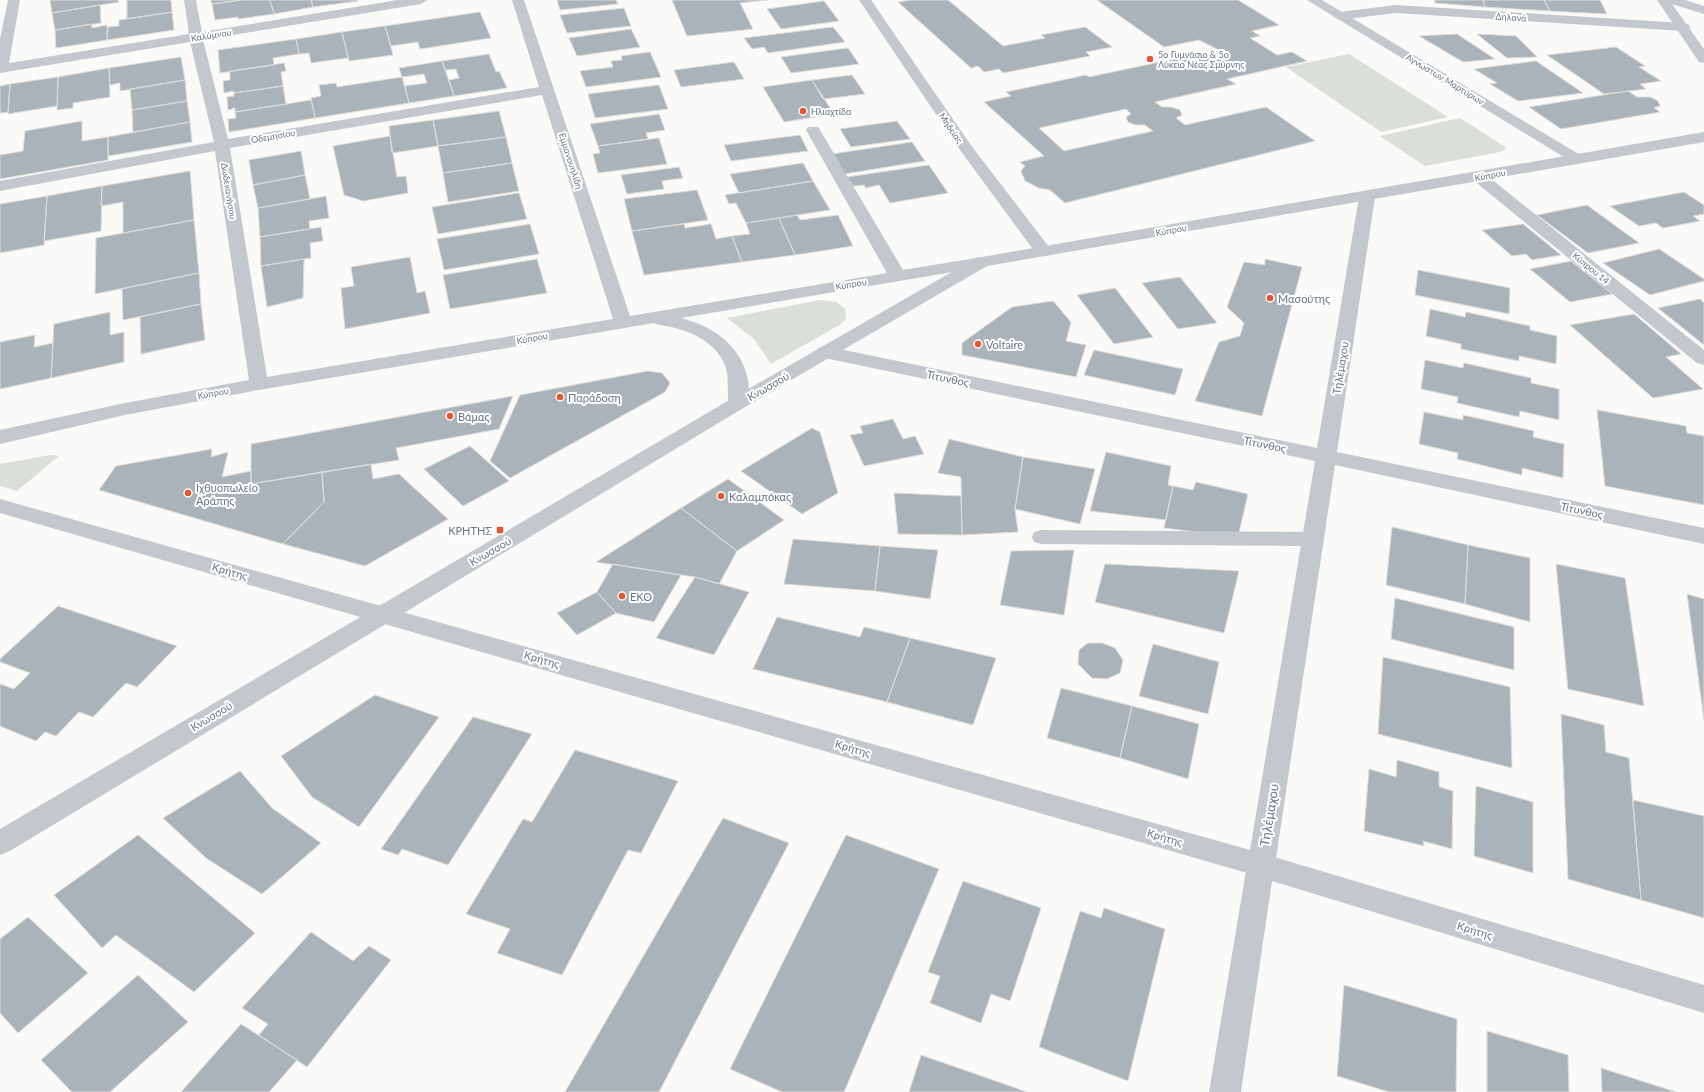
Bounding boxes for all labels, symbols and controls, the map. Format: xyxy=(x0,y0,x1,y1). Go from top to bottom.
street label: Δηλανά xyxy=(1495,10,1528,24)
street label: Καλύμνου xyxy=(190,26,232,44)
place label: 5ο Γυμνάσιο & 5ο Λύκειο Νέας Σμύρνης xyxy=(1158,49,1245,70)
street label: Αγνώστων Μαρτύρων xyxy=(1404,51,1486,107)
marker: 5ο Γυμνάσιο & 5ο Λύκειο Νέας Σμύρνης xyxy=(1145,54,1155,64)
marker: Ηλιαχτίδα xyxy=(798,106,808,116)
place label: Ηλιαχτίδα xyxy=(811,106,852,117)
street label: Μηδείας xyxy=(937,111,966,146)
street label: Οδεμησίου xyxy=(250,127,296,145)
street label: Εμμανουηλίδη xyxy=(557,132,585,190)
street label: Δωδεκανήσου xyxy=(219,162,239,220)
street label: Κύπρου xyxy=(1474,167,1506,183)
street label: Κύπρου xyxy=(1155,222,1187,238)
street label: Κύπρου 14 xyxy=(1570,250,1612,286)
street label: Κύπρου xyxy=(835,276,867,292)
place label: Μασούτης xyxy=(1278,292,1330,305)
marker: Μασούτης xyxy=(1265,293,1275,303)
street label: Κύπρου xyxy=(516,330,548,346)
place label: Voltaire xyxy=(986,338,1023,351)
marker: Voltaire xyxy=(973,339,983,349)
street label: Τηλέμαχου xyxy=(1329,341,1351,395)
street label: Τίτυνθος xyxy=(926,367,970,389)
street label: Κνωσσού xyxy=(745,369,791,403)
street label: Κύπρου xyxy=(197,385,229,401)
place label: Παράδοση xyxy=(568,391,621,404)
marker: Παράδοση xyxy=(555,392,565,402)
place label: Βάμας xyxy=(458,410,490,423)
marker: Βάμας xyxy=(445,411,455,421)
street label: Τίτυνθος xyxy=(1243,433,1287,455)
place label: Ιχθυοπωλείο Αράπης xyxy=(196,481,258,507)
marker: Ιχθυοπωλείο Αράπης xyxy=(183,488,193,498)
place label: Καλαμπόκας xyxy=(729,490,791,503)
marker: Καλαμπόκας xyxy=(716,491,726,501)
street label: Τίτυνθος xyxy=(1560,499,1604,521)
place label: ΚΡΗΤΗΣ xyxy=(448,524,492,537)
marker: ΚΡΗΤΗΣ xyxy=(495,525,505,535)
street label: Κνωσσού xyxy=(467,534,513,568)
street label: Κρήτης xyxy=(211,560,249,582)
place label: EKO xyxy=(630,590,652,603)
marker: EKO xyxy=(617,591,627,601)
street label: Κρήτης xyxy=(523,648,561,670)
street label: Κνωσσού xyxy=(188,699,234,733)
street label: Κρήτης xyxy=(834,737,872,759)
street label: Τηλέμαχου xyxy=(1256,783,1282,847)
street label: Κρήτης xyxy=(1146,826,1184,848)
street label: Κρήτης xyxy=(1456,918,1494,942)

